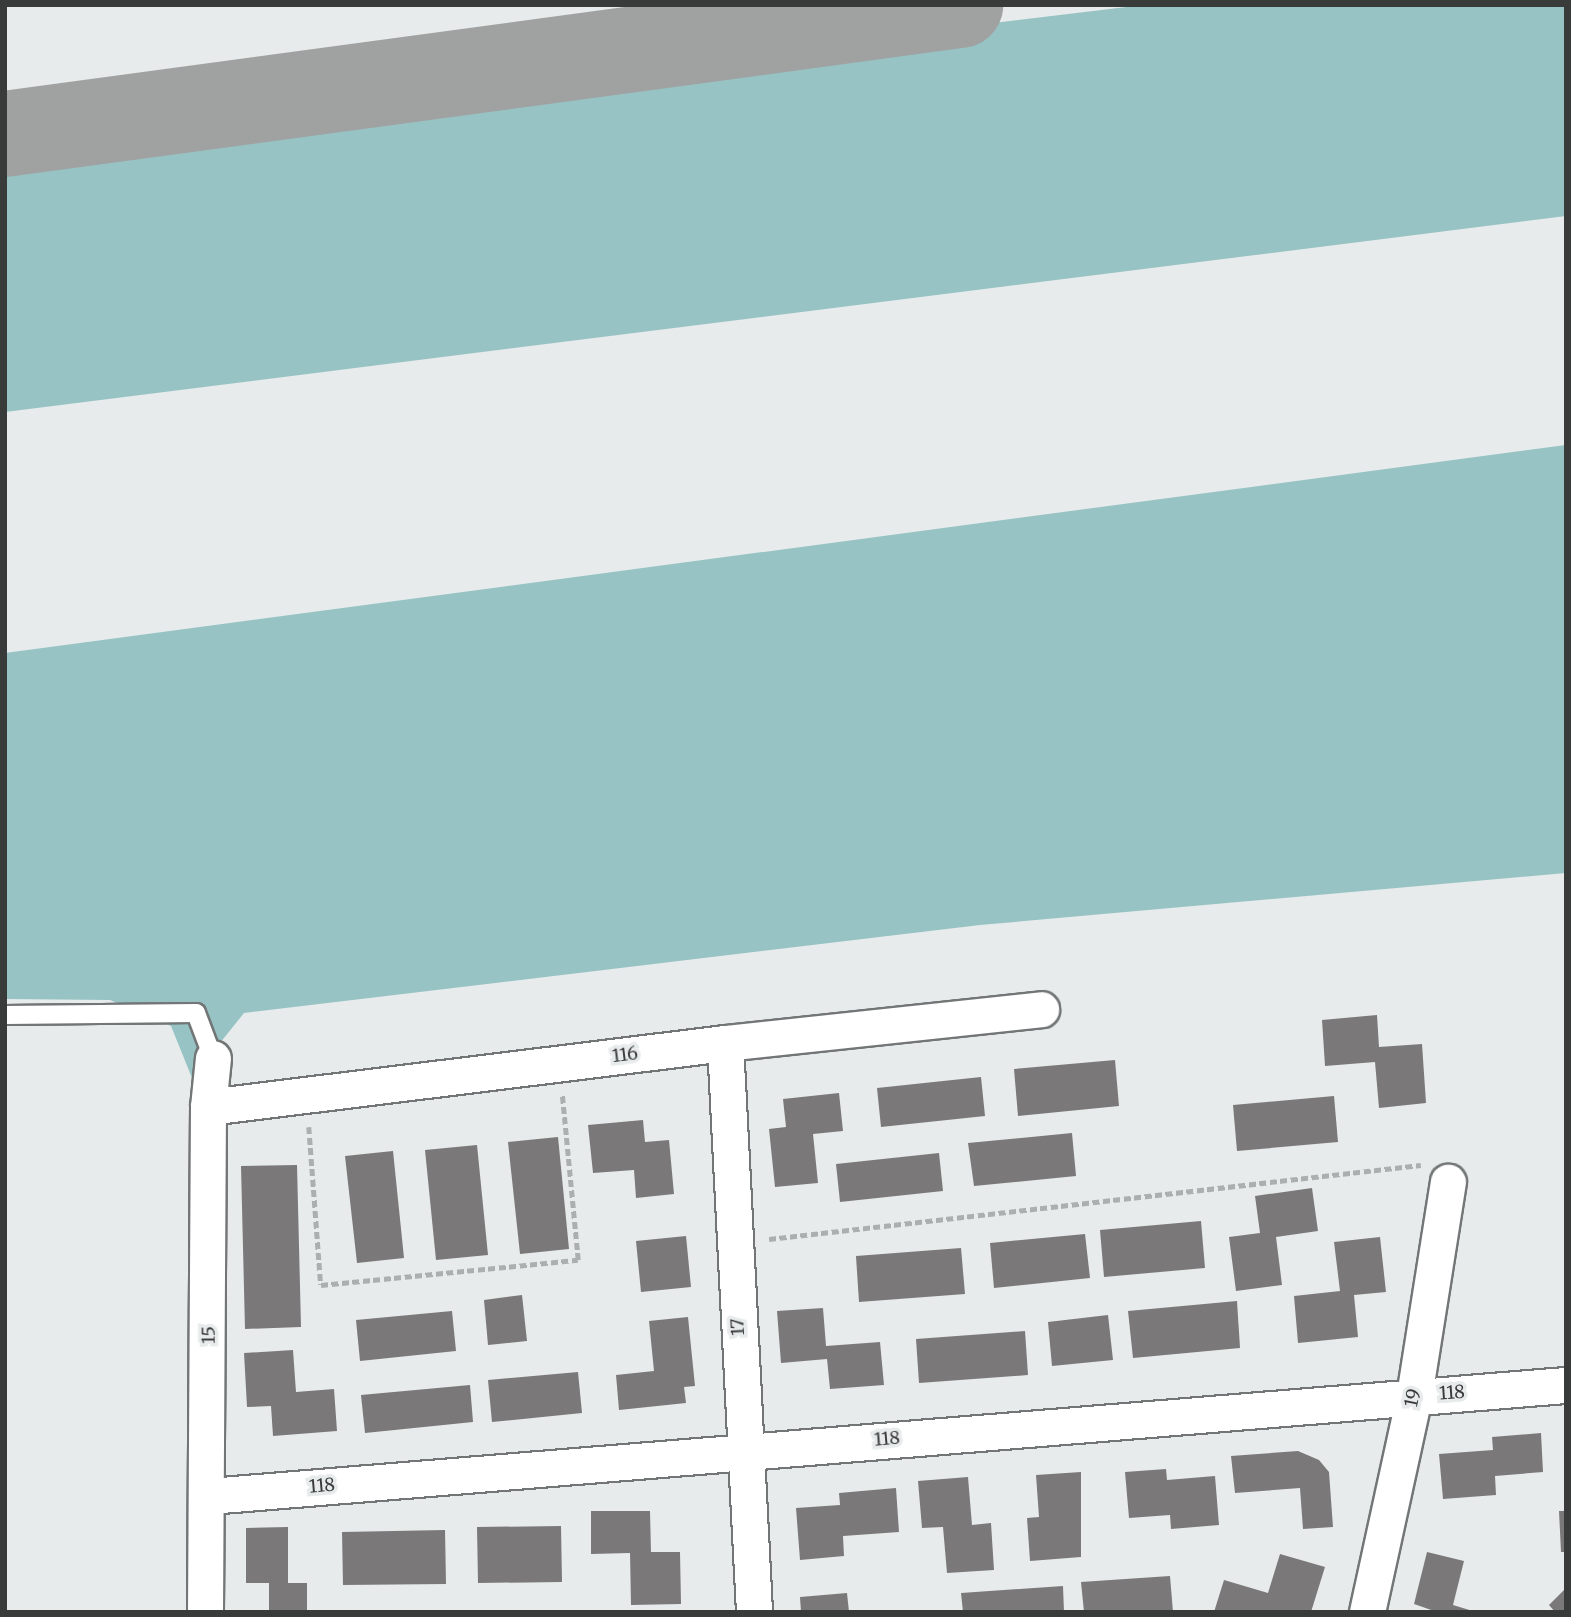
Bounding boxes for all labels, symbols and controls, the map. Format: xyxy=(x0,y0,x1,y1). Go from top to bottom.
street label: 116 xyxy=(611,1043,639,1067)
street label: 17 xyxy=(727,1318,749,1336)
street label: 15 xyxy=(198,1326,220,1344)
street label: 118 xyxy=(1438,1381,1466,1405)
street label: 19 xyxy=(1401,1387,1425,1409)
street label: 118 xyxy=(873,1427,901,1451)
street label: 118 xyxy=(308,1474,336,1498)

